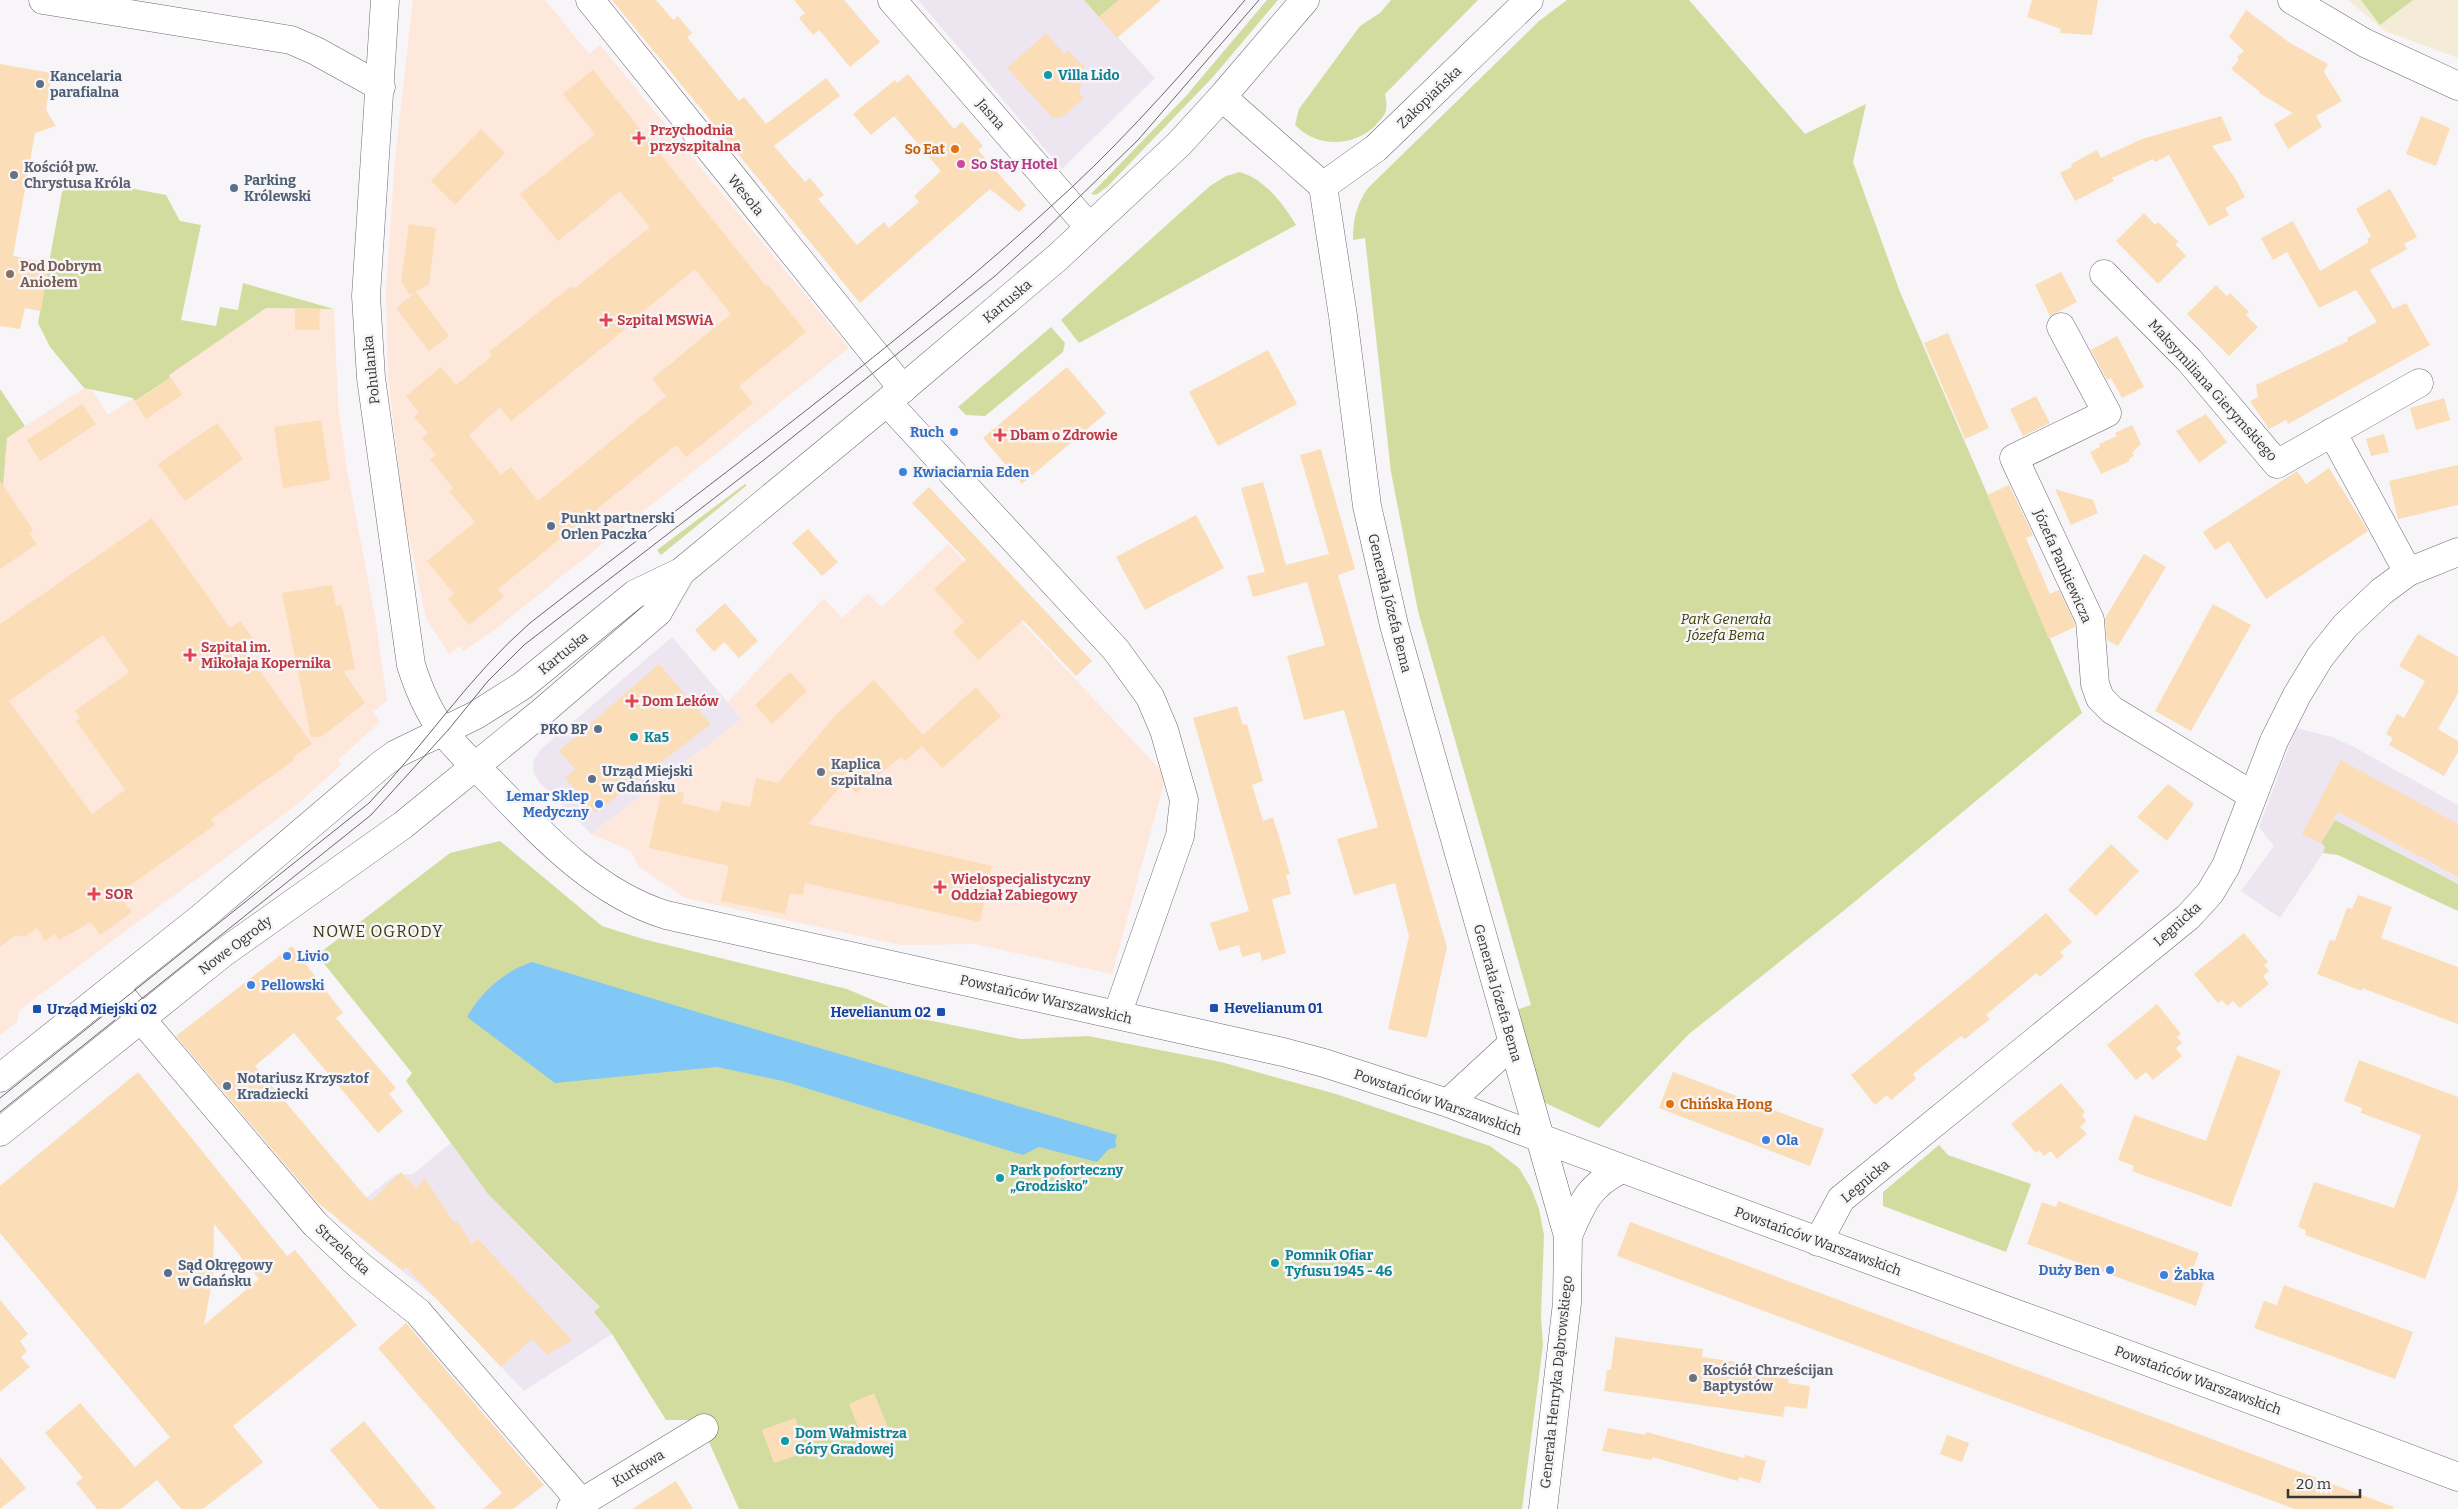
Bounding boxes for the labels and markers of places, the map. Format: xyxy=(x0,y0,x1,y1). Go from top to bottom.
place label: Villa Lido xyxy=(1058,67,1120,84)
place label: Kancelaria parafialna xyxy=(50,68,122,101)
marker: Villa Lido xyxy=(1042,69,1054,81)
marker: Kancelaria parafialna xyxy=(34,78,46,90)
place label: Przychodnia przyszpitalna xyxy=(650,122,741,155)
marker: Przychodnia przyszpitalna xyxy=(632,131,646,145)
place label: So Eat xyxy=(904,141,945,158)
marker: So Eat xyxy=(949,143,961,155)
place label: So Stay Hotel xyxy=(971,156,1058,173)
marker: So Stay Hotel xyxy=(955,158,967,170)
place label: Kościół pw. Chrystusa Króla xyxy=(24,159,131,192)
marker: Kościół pw. Chrystusa Króla xyxy=(8,169,20,181)
place label: Parking Królewski xyxy=(244,172,312,205)
marker: Parking Królewski xyxy=(228,182,240,194)
place label: Pod Dobrym Aniołem xyxy=(20,258,102,291)
marker: Pod Dobrym Aniołem xyxy=(4,268,16,280)
place label: Szpital MSWiA xyxy=(617,312,714,329)
marker: Szpital MSWiA xyxy=(599,313,613,327)
place label: Ruch xyxy=(910,424,944,441)
marker: Ruch xyxy=(948,426,960,438)
place label: Dbam o Zdrowie xyxy=(1010,427,1118,444)
marker: Dbam o Zdrowie xyxy=(994,429,1006,441)
place label: Kwiaciarnia Eden xyxy=(913,464,1029,481)
marker: Kwiaciarnia Eden xyxy=(897,466,909,478)
place label: Punkt partnerski Orlen Paczka xyxy=(561,510,675,543)
marker: Punkt partnerski Orlen Paczka xyxy=(545,520,557,532)
place label: Szpital im. Mikołaja Kopernika xyxy=(201,639,331,672)
marker: Szpital im. Mikołaja Kopernika xyxy=(183,648,197,662)
place label: Dom Leków xyxy=(642,693,719,710)
marker: Dom Leków xyxy=(626,695,638,707)
place label: PKO BP xyxy=(540,721,588,738)
marker: PKO BP xyxy=(592,723,604,735)
place label: Ka5 xyxy=(644,729,670,746)
marker: Ka5 xyxy=(628,731,640,743)
place label: Kaplica szpitalna xyxy=(831,756,893,789)
place label: Urząd Miejski w Gdańsku xyxy=(601,763,693,796)
marker: Kaplica szpitalna xyxy=(815,766,827,778)
marker: Urząd Miejski w Gdańsku xyxy=(586,773,598,785)
place label: Lemar Sklep Medyczny xyxy=(506,788,589,821)
marker: Lemar Sklep Medyczny xyxy=(593,798,605,810)
place label: Wielospecjalistyczny Oddział Zabiegowy xyxy=(951,871,1091,904)
marker: Wielospecjalistyczny Oddział Zabiegowy xyxy=(933,880,947,894)
place label: SOR xyxy=(105,886,134,903)
marker: SOR xyxy=(87,887,101,901)
place label: Livio xyxy=(297,948,329,965)
marker: Livio xyxy=(281,950,293,962)
place label: Pellowski xyxy=(261,977,325,994)
marker: Pellowski xyxy=(245,979,257,991)
place label: Hevelianum 01 xyxy=(1224,1000,1323,1017)
place label: Urząd Miejski 02 xyxy=(47,1001,157,1018)
marker: Hevelianum 01 xyxy=(1208,1002,1220,1014)
marker: Urząd Miejski 02 xyxy=(31,1003,43,1015)
place label: Hevelianum 02 xyxy=(830,1004,931,1021)
marker: Hevelianum 02 xyxy=(935,1006,947,1018)
place label: Notariusz Krzysztof Kradziecki xyxy=(237,1070,369,1103)
marker: Notariusz Krzysztof Kradziecki xyxy=(221,1080,233,1092)
place label: Chińska Hong xyxy=(1680,1096,1772,1113)
marker: Chińska Hong xyxy=(1664,1098,1676,1110)
place label: Ola xyxy=(1776,1132,1798,1149)
marker: Ola xyxy=(1760,1134,1772,1146)
place label: Park poforteczny „Grodzisko” xyxy=(1010,1162,1123,1195)
marker: Park poforteczny „Grodzisko” xyxy=(994,1172,1006,1184)
place label: Pomnik Ofiar Tyfusu 1945 - 46 xyxy=(1285,1247,1392,1280)
place label: Sąd Okręgowy w Gdańsku xyxy=(177,1257,273,1290)
marker: Pomnik Ofiar Tyfusu 1945 - 46 xyxy=(1269,1257,1281,1269)
place label: Duży Ben xyxy=(2039,1262,2100,1279)
marker: Duży Ben xyxy=(2104,1264,2116,1276)
place label: Żabka xyxy=(2174,1266,2215,1284)
marker: Sąd Okręgowy w Gdańsku xyxy=(162,1267,174,1279)
marker: Żabka xyxy=(2158,1269,2170,1281)
place label: Kościół Chrześcijan Baptystów xyxy=(1703,1362,1833,1395)
marker: Kościół Chrześcijan Baptystów xyxy=(1687,1372,1699,1384)
place label: Dom Wałmistrza Góry Gradowej xyxy=(795,1425,907,1458)
marker: Dom Wałmistrza Góry Gradowej xyxy=(779,1435,791,1447)

